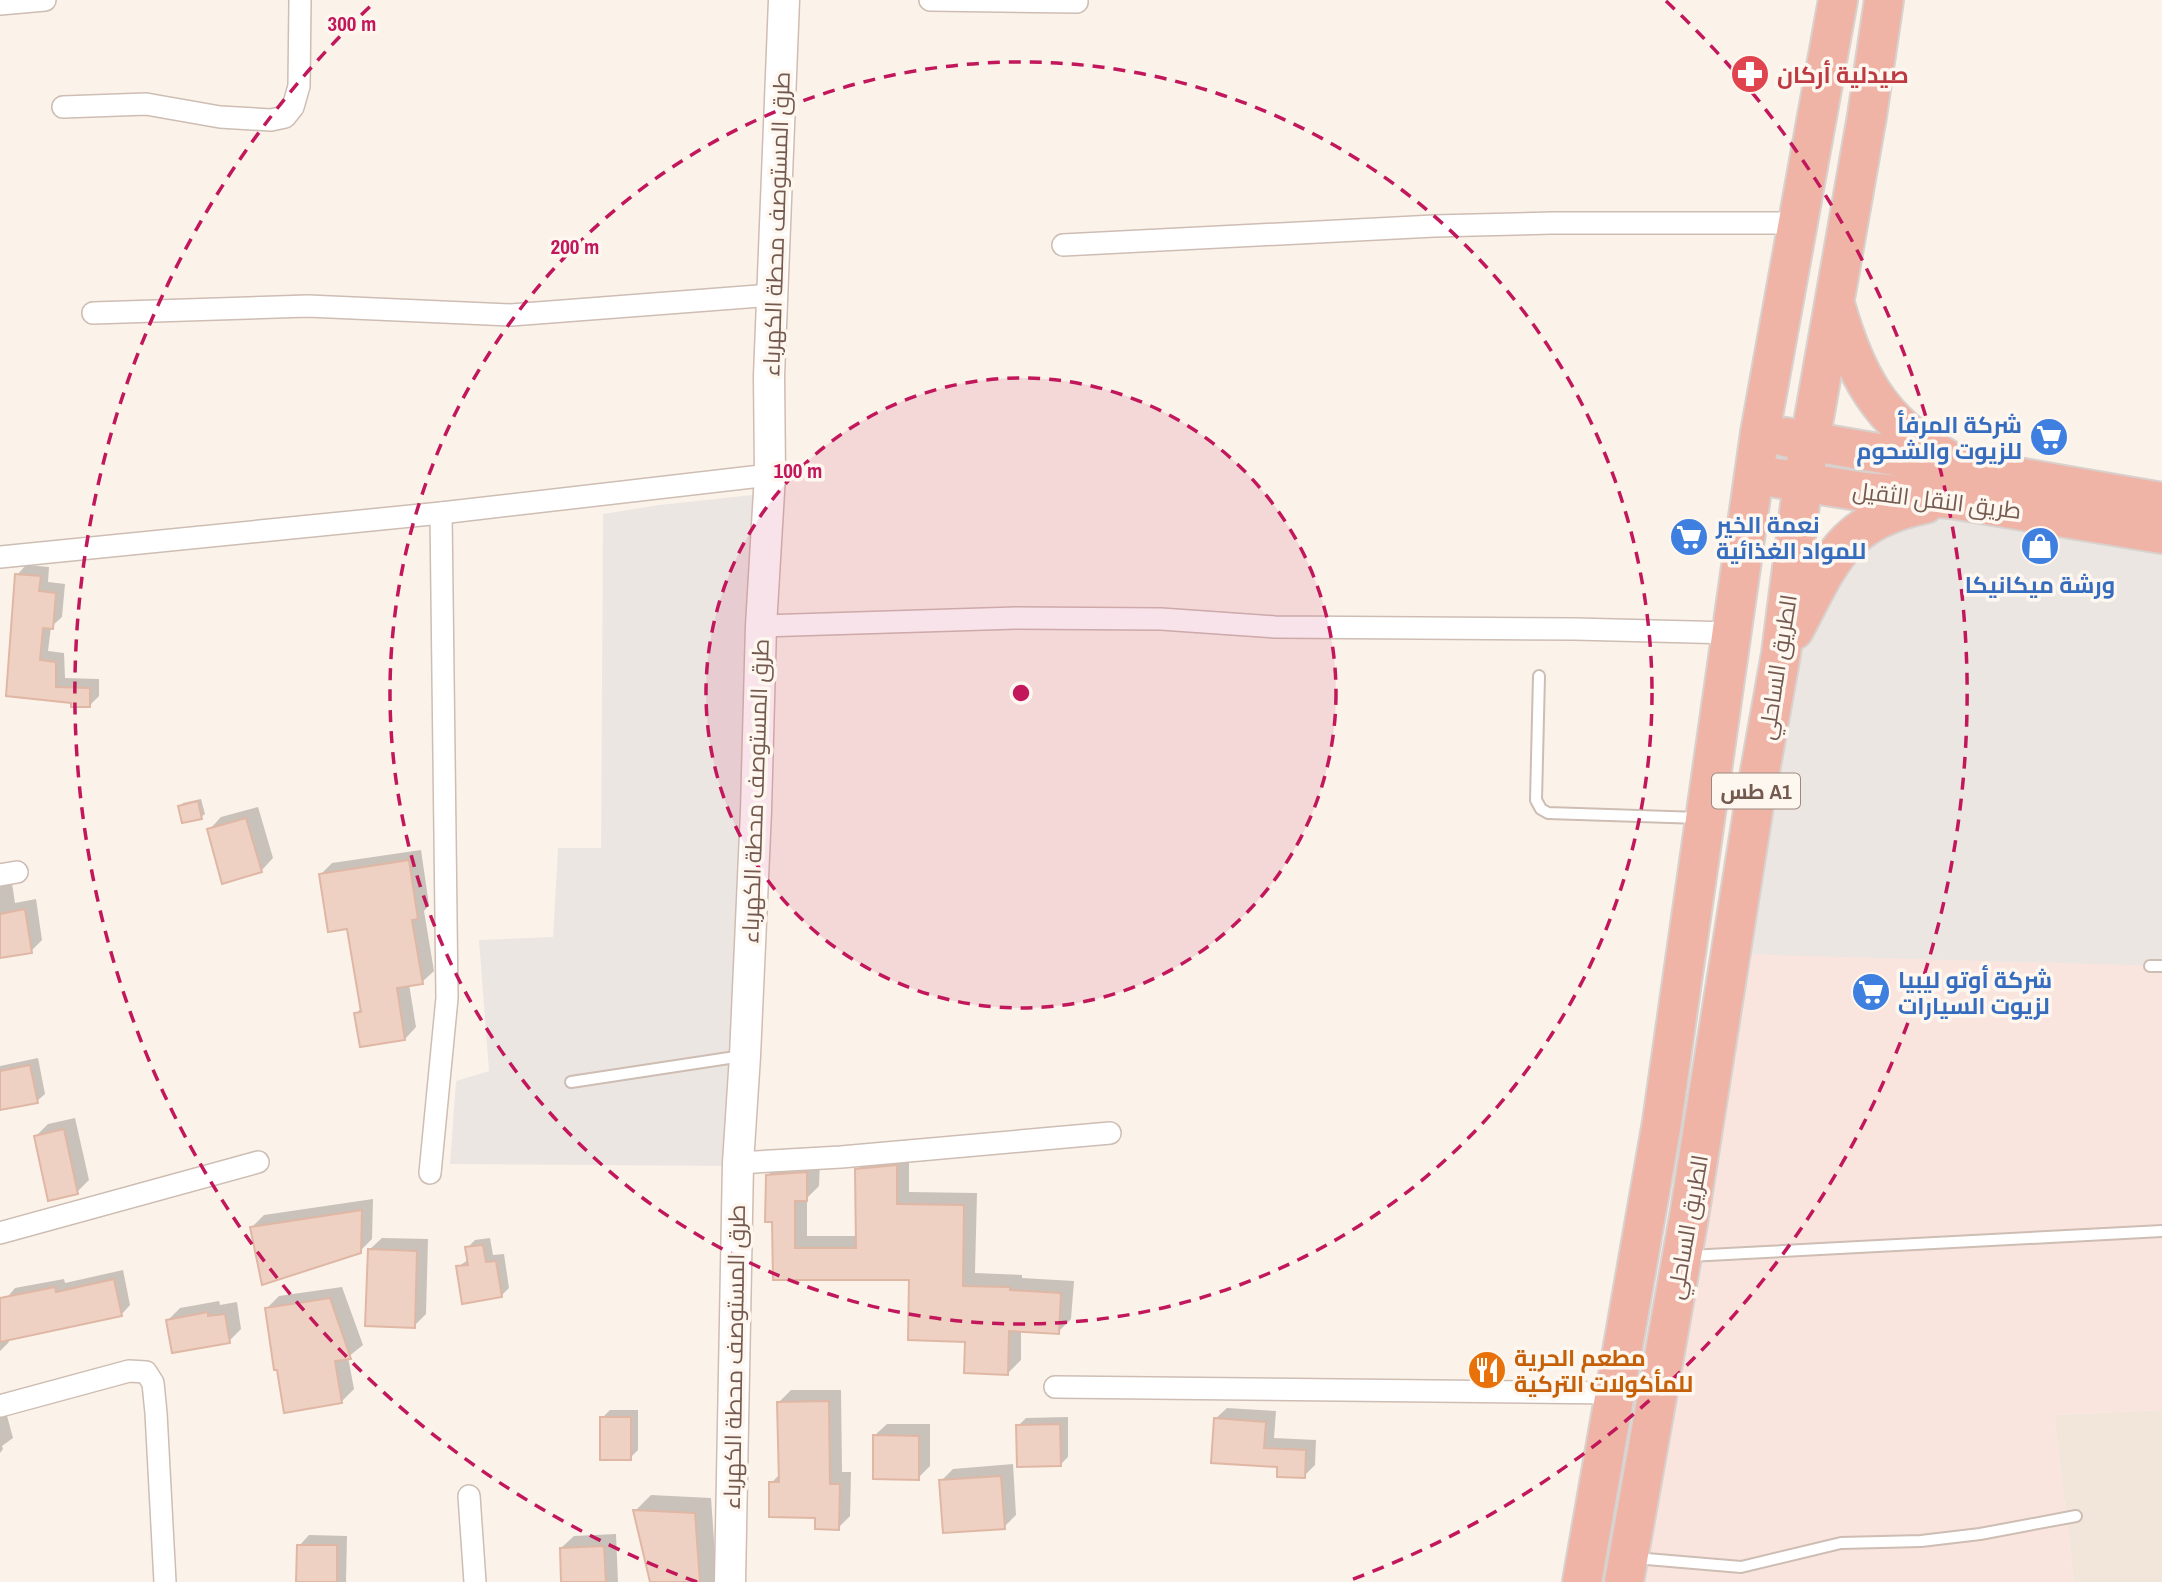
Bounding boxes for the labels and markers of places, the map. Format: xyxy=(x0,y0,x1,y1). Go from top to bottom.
pharmacy icon: صيدلية أركان xyxy=(1729,53,1771,95)
place label: صيدلية أركان xyxy=(1777,59,1909,90)
place label: شركة المرفأ للزيوت والشحوم xyxy=(1856,409,2022,467)
supermarket icon: شركة المرفأ للزيوت والشحوم xyxy=(2028,416,2070,458)
place label: نعمة الخير للمواد الغذائية xyxy=(1715,509,1866,566)
supermarket icon: نعمة الخير للمواد الغذائية xyxy=(1668,516,1710,558)
shop icon: ورشة ميكانيكا xyxy=(2019,525,2061,567)
place label: ورشة ميكانيكا xyxy=(1965,569,2115,600)
centre of rings xyxy=(1009,681,1033,705)
place label: شركة أوتو ليبيا لزيوت السيارات xyxy=(1898,964,2052,1021)
supermarket icon: شركة أوتو ليبيا لزيوت السيارات xyxy=(1850,971,1892,1013)
place label: مطعم الحرية للمأكولات التركية xyxy=(1514,1342,1693,1399)
restaurant icon: مطعم الحرية للمأكولات التركية xyxy=(1466,1349,1508,1391)

